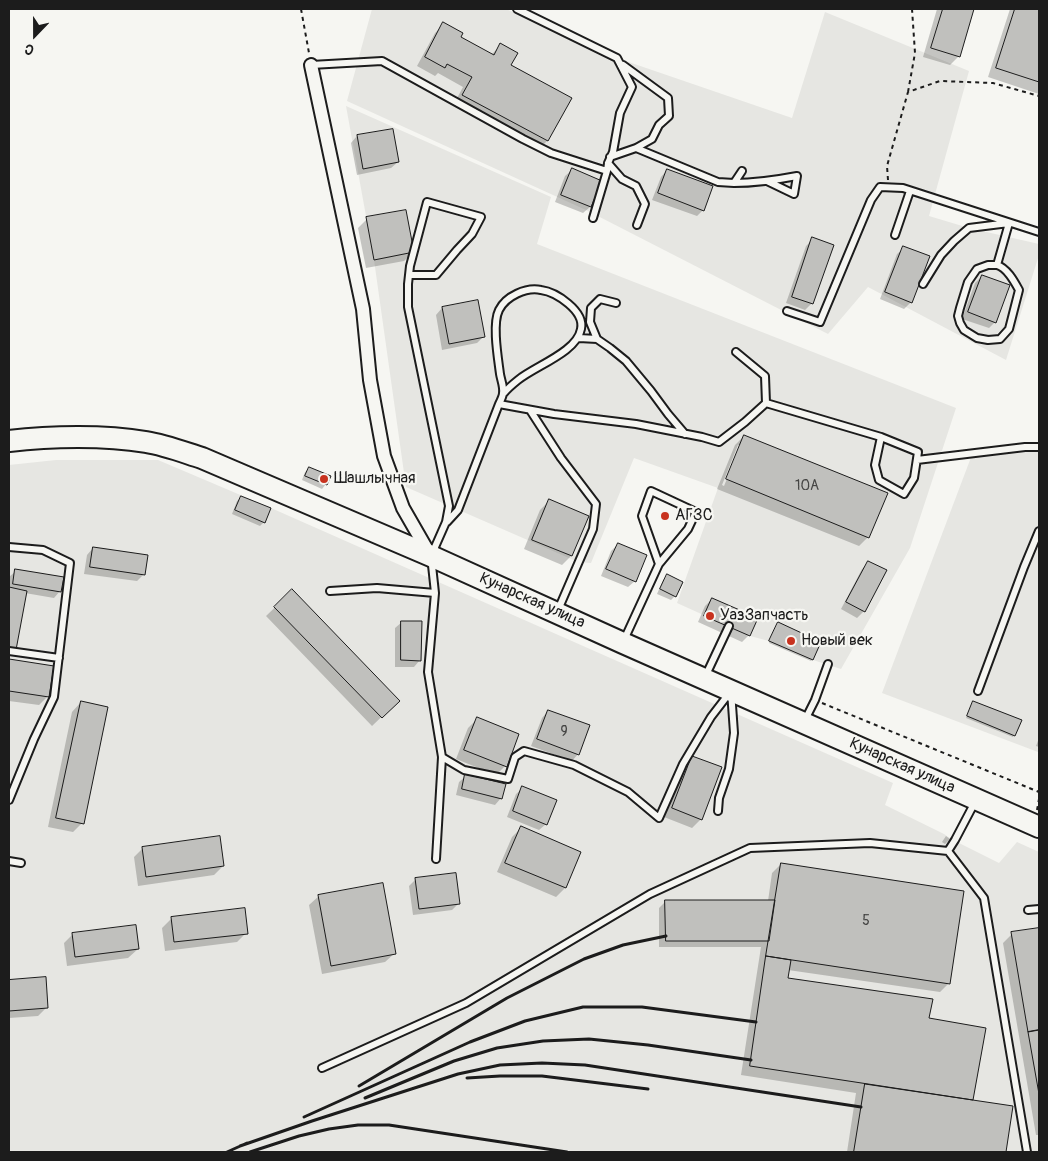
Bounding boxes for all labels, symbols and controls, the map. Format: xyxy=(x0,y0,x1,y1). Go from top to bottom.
north arrow xyxy=(10,10,60,60)
text: С xyxy=(22,40,36,59)
place label: Шашлычная xyxy=(334,469,416,489)
marker: Шашлычная xyxy=(318,473,330,485)
house number: 10А xyxy=(795,478,819,494)
place label: АГЗС xyxy=(675,506,713,526)
marker: АГЗС xyxy=(659,510,671,522)
street label: Кунарская улица xyxy=(476,569,588,633)
place label: УазЗапчасть xyxy=(720,606,809,626)
marker: УазЗапчасть xyxy=(704,610,716,622)
place label: Новый век xyxy=(801,631,873,651)
marker: Новый век xyxy=(785,635,797,647)
house number: 9 xyxy=(560,724,568,740)
street label: Кунарская улица xyxy=(846,734,958,798)
house number: 5 xyxy=(862,913,870,929)

